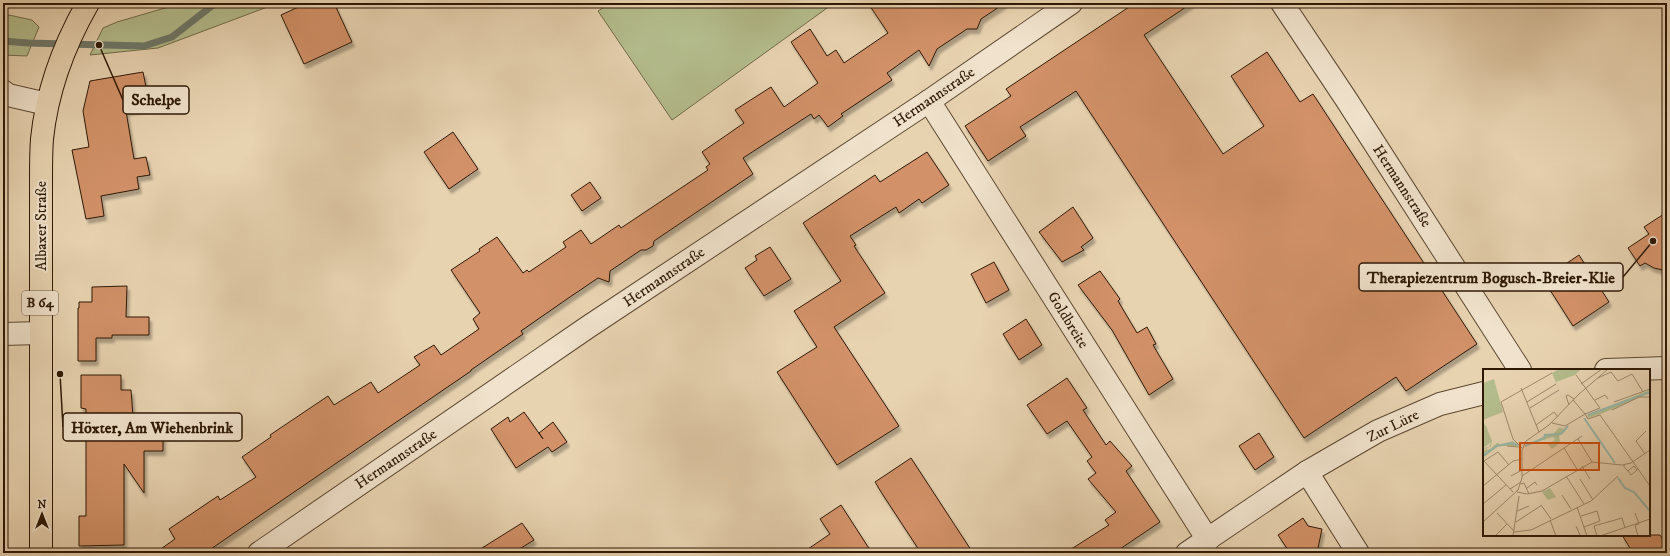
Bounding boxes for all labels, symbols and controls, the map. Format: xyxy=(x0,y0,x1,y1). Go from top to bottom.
street label: Hermannstraße xyxy=(890,63,978,131)
callout: Schelpe xyxy=(123,86,189,114)
text: Schelpe xyxy=(131,90,181,110)
street label: Hermannstraße xyxy=(1368,141,1436,231)
street label: Albaxer Straße xyxy=(32,181,51,271)
street label: Hermannstraße xyxy=(620,243,708,311)
callout: Therapiezentrum Bogusch-Breier-Klie xyxy=(1359,263,1623,291)
text: Therapiezentrum Bogusch-Breier-Klie xyxy=(1366,268,1615,288)
street label: Goldbreite xyxy=(1043,288,1093,352)
road number: B 64 xyxy=(22,291,58,315)
inset map xyxy=(1483,369,1650,536)
street label: Zur Lüre xyxy=(1364,405,1422,447)
callout: Höxter, Am Wiehenbrink xyxy=(63,413,242,441)
text: Höxter, Am Wiehenbrink xyxy=(71,418,234,438)
street label: Hermannstraße xyxy=(352,425,440,493)
north arrow xyxy=(22,494,62,534)
text: N xyxy=(37,498,47,512)

